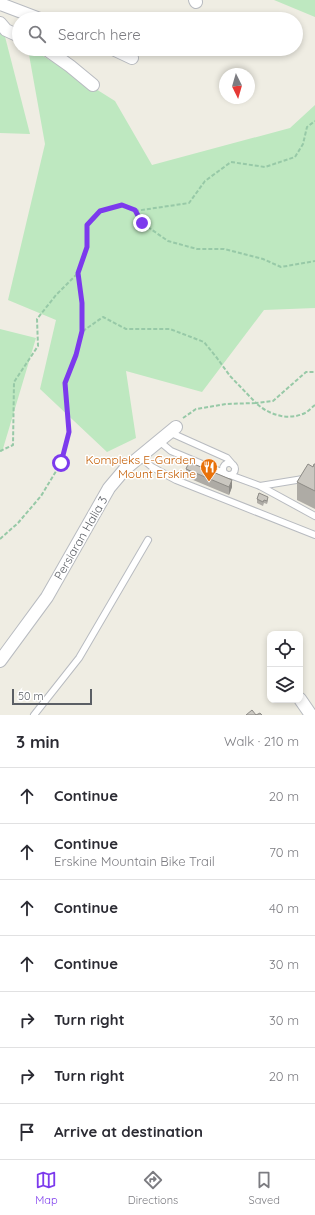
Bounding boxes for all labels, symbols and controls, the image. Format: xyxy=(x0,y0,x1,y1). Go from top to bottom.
search box xyxy=(12,12,303,56)
icon: search xyxy=(26,23,48,45)
text: Search here xyxy=(58,25,141,44)
north arrow xyxy=(219,68,255,104)
route end xyxy=(133,214,151,232)
place label: Kompleks E-Garden Mount Erskine xyxy=(85,452,196,481)
route start xyxy=(52,454,70,472)
restaurant icon: Kompleks E-Garden Mount Erskine xyxy=(199,457,219,482)
street label: Persiaran Halia 3 xyxy=(51,493,111,582)
map controls xyxy=(267,631,303,703)
button: locate xyxy=(267,631,303,667)
button: layers xyxy=(267,667,303,703)
scale bar xyxy=(12,687,92,706)
text: 50 m xyxy=(18,689,44,703)
text: 3 min xyxy=(16,731,60,752)
text: Walk · 210 m xyxy=(224,733,299,749)
icon: ahead xyxy=(16,785,38,807)
text: Continue xyxy=(54,786,118,805)
text: 20 m xyxy=(269,788,299,804)
text: Continue xyxy=(54,834,118,853)
icon: ahead xyxy=(16,841,38,863)
text: 70 m xyxy=(269,844,299,860)
text: Erskine Mountain Bike Trail xyxy=(54,853,215,869)
icon: ahead xyxy=(16,897,38,919)
text: Continue xyxy=(54,898,118,917)
text: 40 m xyxy=(269,900,299,916)
icon: ahead xyxy=(16,953,38,975)
text: Continue xyxy=(54,954,118,973)
text: 30 m xyxy=(269,956,299,972)
icon: right xyxy=(16,1009,38,1031)
text: Turn right xyxy=(54,1010,125,1029)
text: 30 m xyxy=(269,1012,299,1028)
icon: right xyxy=(16,1065,38,1087)
text: Turn right xyxy=(54,1066,125,1085)
text: 20 m xyxy=(269,1068,299,1084)
icon: arrive xyxy=(16,1121,38,1143)
text: Arrive at destination xyxy=(54,1122,203,1141)
tab: Map xyxy=(35,1169,58,1207)
tab: Directions xyxy=(128,1169,178,1207)
tab: Saved xyxy=(248,1169,280,1207)

